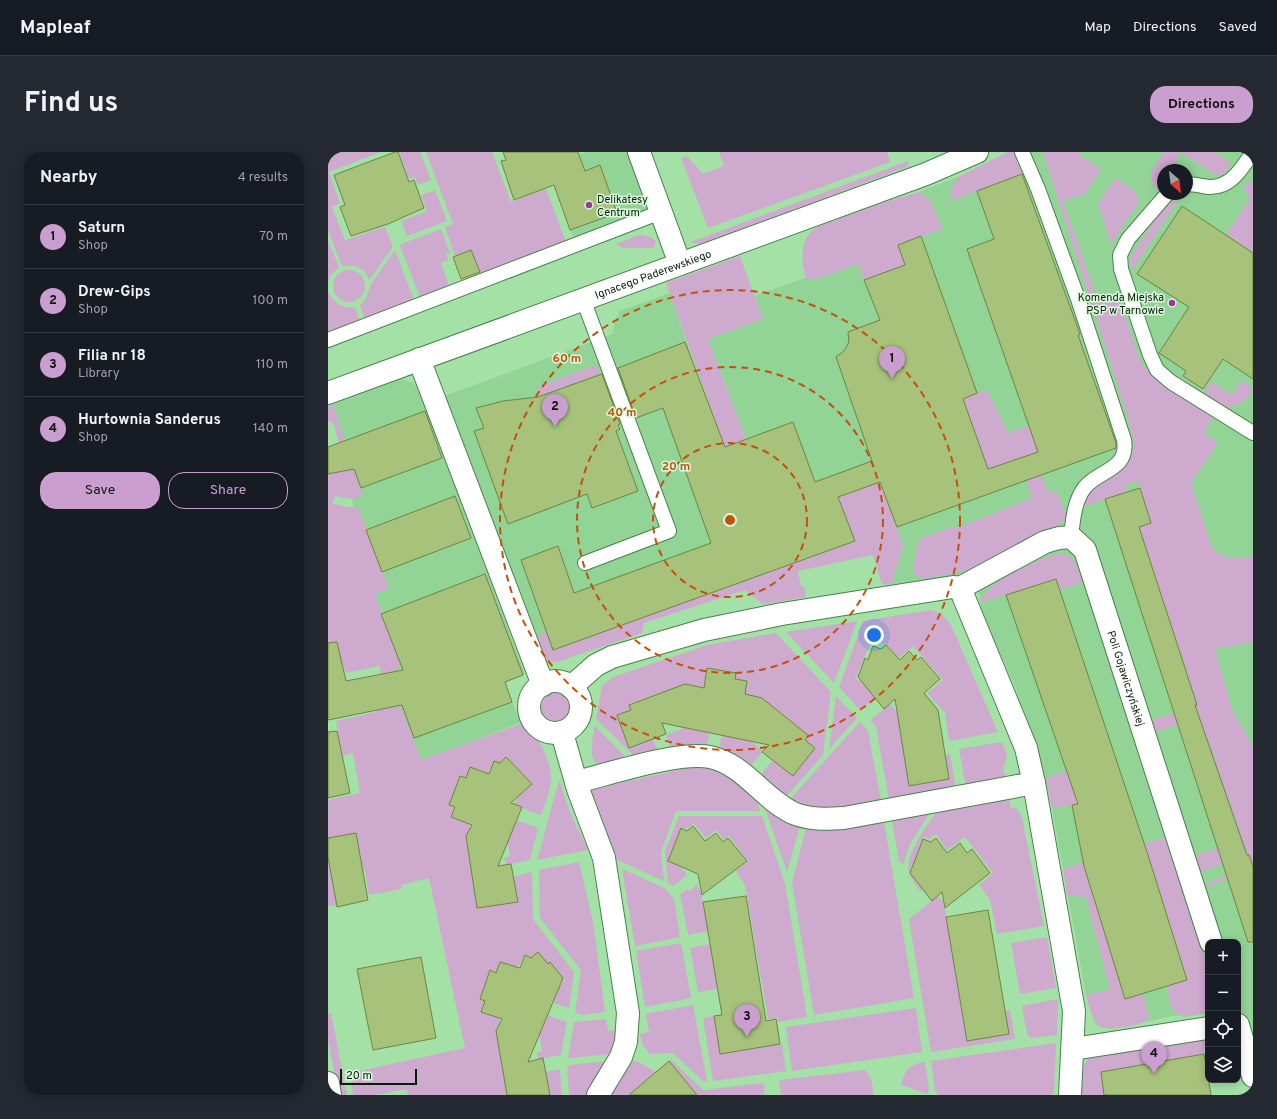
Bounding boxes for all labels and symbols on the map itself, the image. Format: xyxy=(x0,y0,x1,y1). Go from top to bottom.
north arrow xyxy=(1157,164,1193,200)
place label: Delikatesy Centrum xyxy=(597,193,648,220)
marker: Delikatesy Centrum xyxy=(584,200,594,210)
street label: Ignacego Paderewskiego xyxy=(593,247,713,303)
place label: Komenda Miejska PSP w Tarnowie xyxy=(1078,291,1164,318)
marker: Komenda Miejska PSP w Tarnowie xyxy=(1167,298,1177,308)
pin: 1 xyxy=(879,346,905,379)
text: 60 m xyxy=(553,351,581,367)
pin: 2 xyxy=(542,394,568,427)
text: 40 m xyxy=(607,405,637,421)
text: 20 m xyxy=(662,459,690,475)
centre of rings xyxy=(723,513,737,527)
your location xyxy=(864,625,884,645)
street label: Poli Gojawiczyńskiej xyxy=(1103,629,1147,728)
pin: 3 xyxy=(734,1004,760,1037)
pin: 4 xyxy=(1141,1041,1167,1074)
scale bar xyxy=(340,1067,417,1086)

